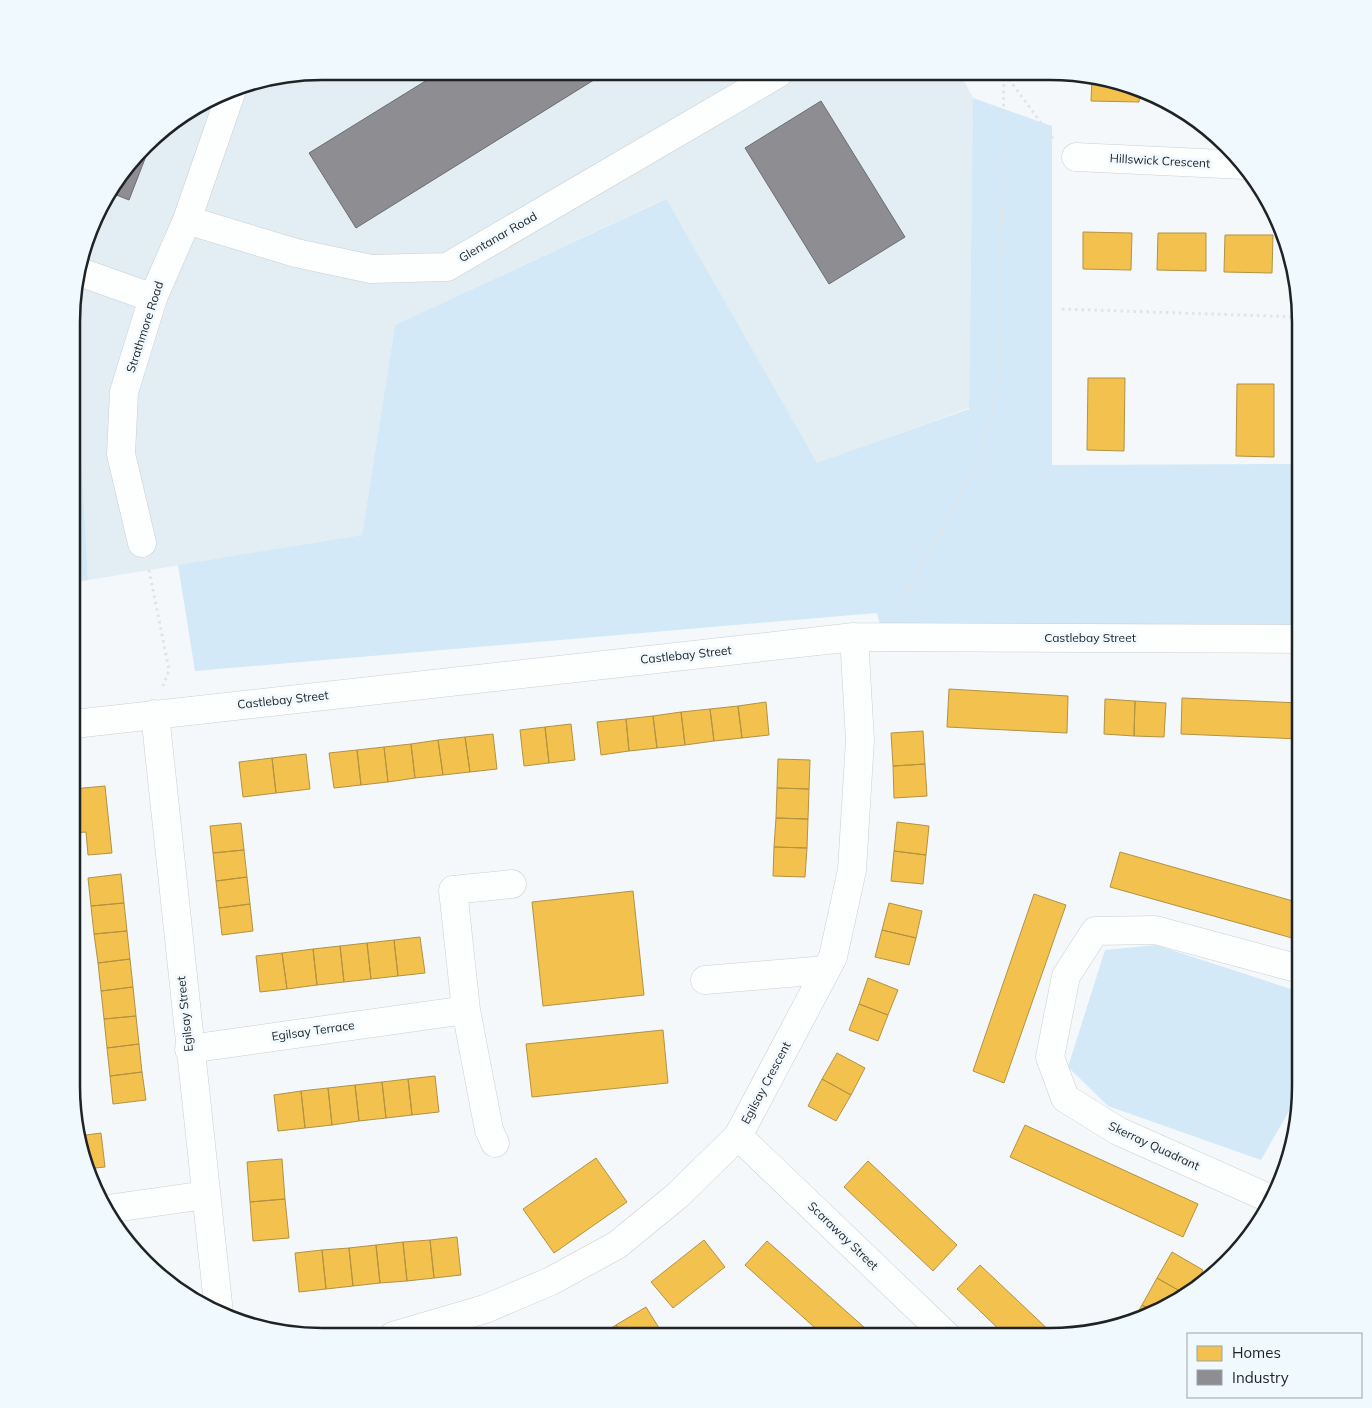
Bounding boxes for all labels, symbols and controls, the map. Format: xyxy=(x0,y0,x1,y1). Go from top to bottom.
street label: Hillswick Crescent xyxy=(1109,150,1211,171)
street label: Glentanar Road xyxy=(456,208,539,265)
street label: Strathmore Road xyxy=(123,279,166,374)
street label: Castlebay Street xyxy=(1044,630,1136,645)
street label: Castlebay Street xyxy=(640,642,732,667)
street label: Castlebay Street xyxy=(237,687,329,712)
street label: Egilsay Street xyxy=(173,976,196,1053)
street label: Egilsay Terrace xyxy=(270,1017,355,1044)
street label: Egilsay Crescent xyxy=(738,1039,794,1127)
street label: Skerray Quadrant xyxy=(1106,1118,1202,1173)
street label: Scaraway Street xyxy=(805,1198,882,1273)
legend xyxy=(1187,1333,1362,1398)
text: Homes xyxy=(1232,1343,1281,1362)
text: Industry xyxy=(1232,1368,1289,1387)

